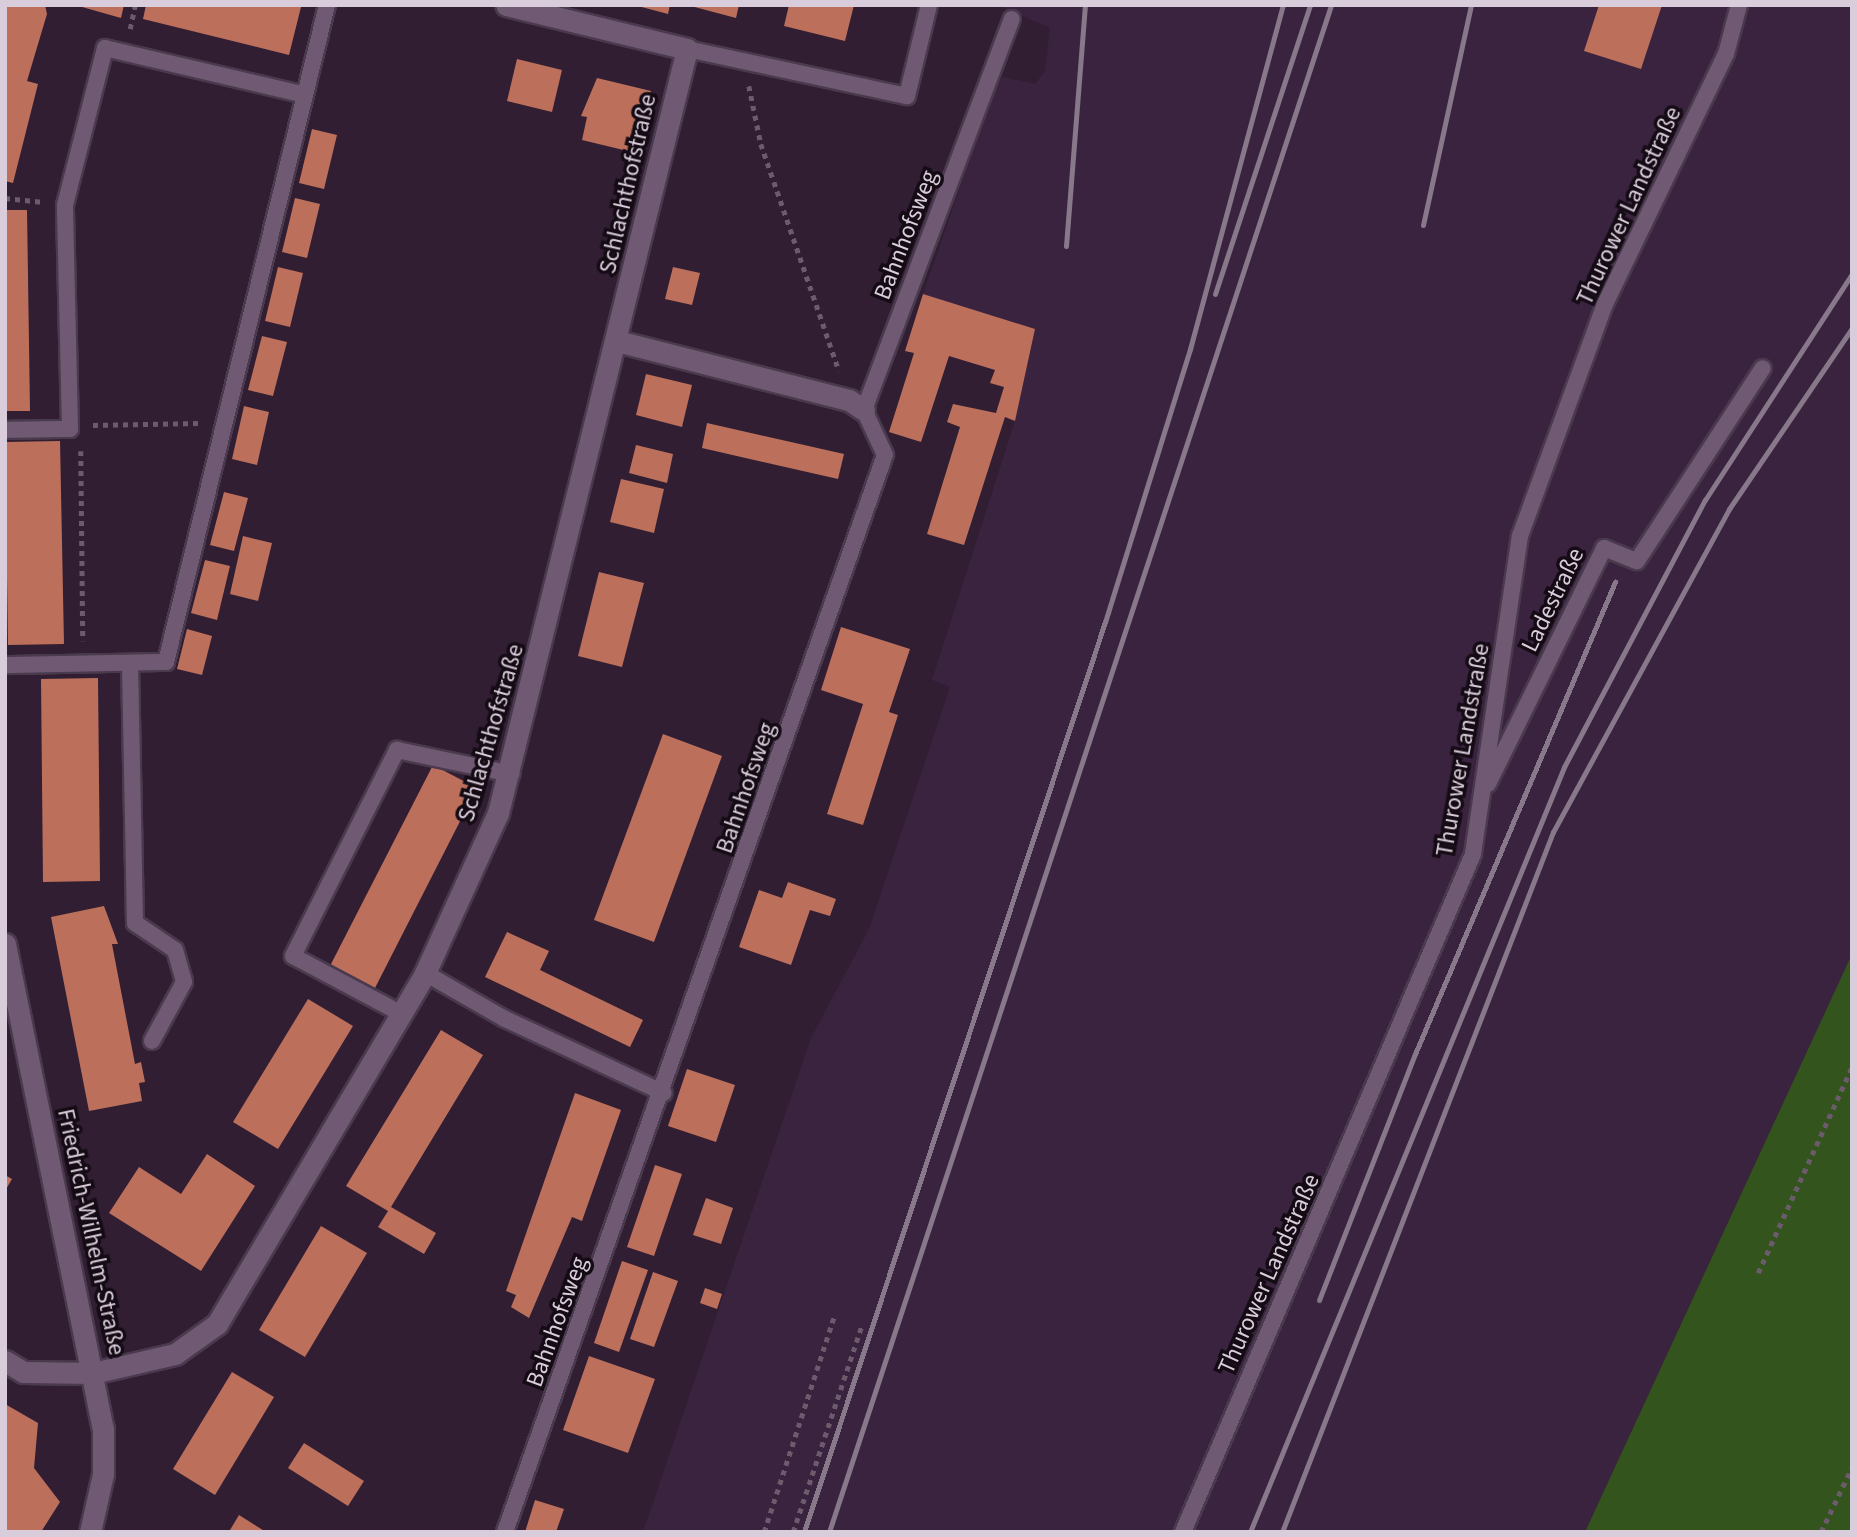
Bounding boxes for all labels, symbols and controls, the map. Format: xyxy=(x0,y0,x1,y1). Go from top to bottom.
street label: Schlachthofstraße xyxy=(593,91,663,277)
street label: Thurower Landstraße xyxy=(1570,102,1688,310)
street label: Bahnhofsweg xyxy=(868,166,944,304)
street label: Ladestraße xyxy=(1515,543,1591,657)
street label: Schlachthofstraße xyxy=(452,641,530,825)
street label: Thurower Landstraße xyxy=(1430,641,1496,859)
street label: Bahnhofsweg xyxy=(710,719,782,857)
street label: Friedrich-Wilhelm-Straße xyxy=(51,1106,131,1358)
street label: Thurower Landstraße xyxy=(1212,1170,1326,1378)
street label: Bahnhofsweg xyxy=(520,1253,594,1391)

